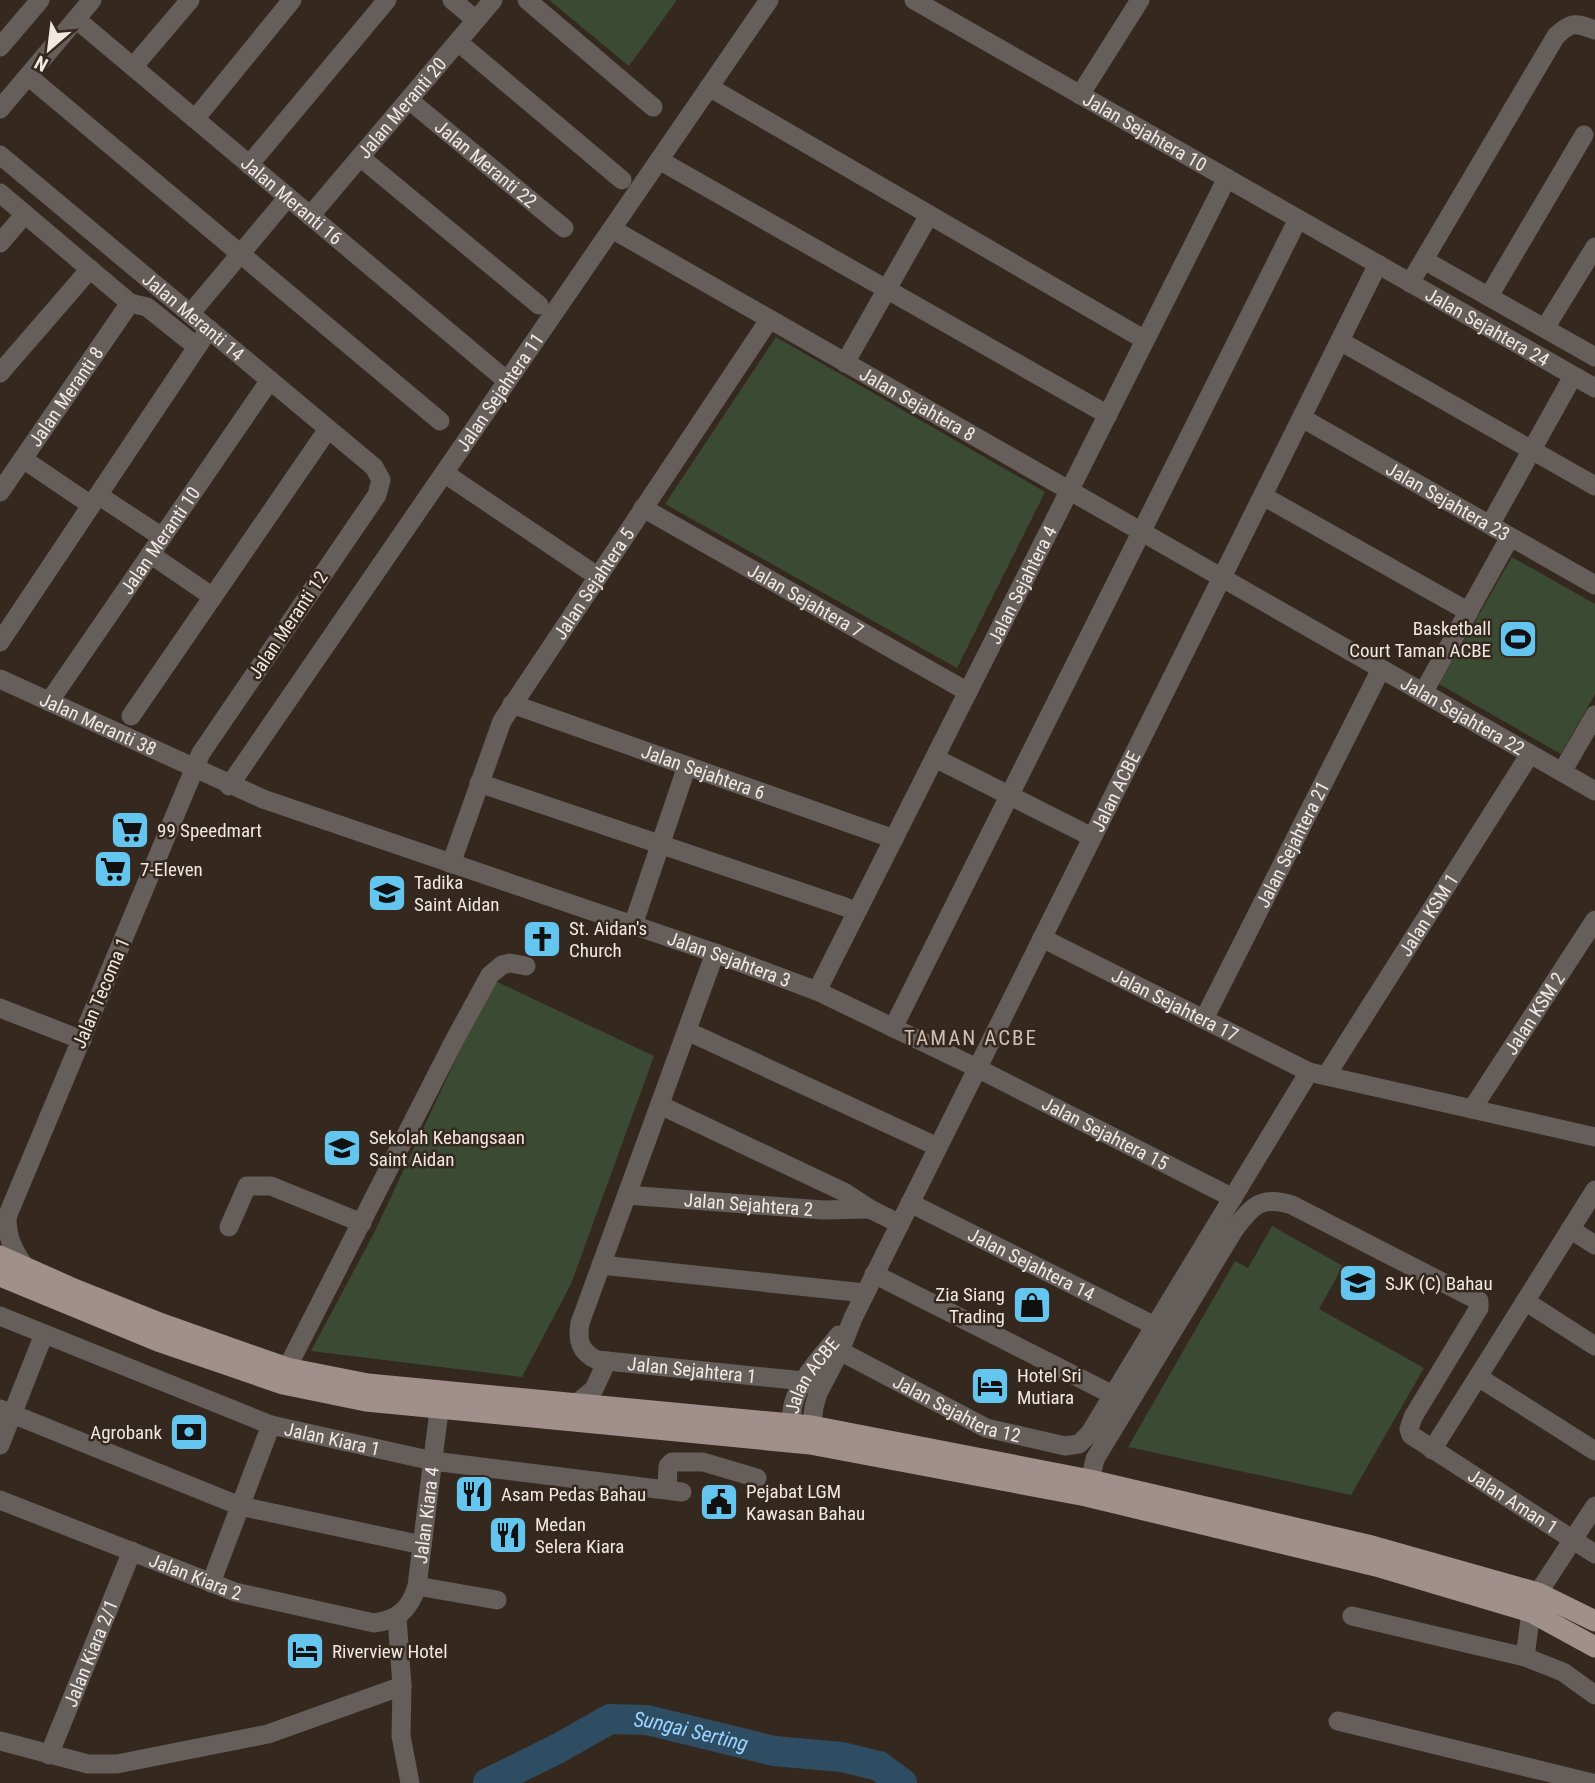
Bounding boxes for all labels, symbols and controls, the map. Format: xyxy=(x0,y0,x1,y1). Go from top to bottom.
north arrow xyxy=(14,14,84,84)
text: N xyxy=(31,51,52,76)
street label: Jalan Meranti 20 xyxy=(352,52,451,163)
street label: Jalan Sejahtera 10 xyxy=(1079,87,1211,176)
street label: Jalan Meranti 22 xyxy=(430,115,542,213)
street label: Jalan Meranti 16 xyxy=(236,151,347,250)
street label: Jalan Meranti 14 xyxy=(138,267,249,365)
street label: Jalan Sejahtera 24 xyxy=(1421,282,1553,371)
street label: Jalan Sejahtera 11 xyxy=(451,328,548,456)
street label: Jalan Meranti 8 xyxy=(23,342,108,451)
street label: Jalan Sejahtera 8 xyxy=(856,362,980,446)
street label: Jalan Sejahtera 23 xyxy=(1382,457,1514,546)
street label: Jalan Meranti 10 xyxy=(115,482,205,599)
street label: Jalan Sejahtera 4 xyxy=(982,522,1061,648)
street label: Jalan Sejahtera 5 xyxy=(548,523,639,644)
street label: Jalan Sejahtera 7 xyxy=(744,558,868,642)
street label: Jalan Meranti 12 xyxy=(243,567,333,683)
place label: Basketball Court Taman ACBE xyxy=(1349,617,1491,662)
sports icon: Basketball Court Taman ACBE xyxy=(1497,618,1539,660)
street label: Jalan Sejahtera 22 xyxy=(1397,671,1529,760)
street label: Jalan Meranti 38 xyxy=(36,687,160,760)
street label: Jalan Sejahtera 6 xyxy=(639,739,768,804)
street label: Jalan ACBE xyxy=(1086,747,1145,835)
street label: Jalan Sejahtera 21 xyxy=(1251,777,1334,911)
supermarket icon: 99 Speedmart xyxy=(109,809,151,851)
place label: 99 Speedmart xyxy=(157,819,262,842)
supermarket icon: 7-Eleven xyxy=(92,848,134,890)
place label: 7-Eleven xyxy=(140,858,203,881)
street label: Jalan KSM 1 xyxy=(1393,869,1463,960)
place label: Tadika Saint Aidan xyxy=(414,871,500,916)
school or university icon: Tadika Saint Aidan xyxy=(366,872,408,914)
place label: St. Aidan's Church xyxy=(569,917,647,962)
church icon: St. Aidan's Church xyxy=(521,918,563,960)
street label: Jalan Sejahtera 3 xyxy=(665,926,794,992)
street label: Jalan Tecoma 1 xyxy=(67,934,135,1052)
street label: Jalan Sejahtera 17 xyxy=(1108,963,1242,1046)
street label: Jalan KSM 2 xyxy=(1499,968,1569,1059)
district label: TAMAN ACBE xyxy=(904,1026,1038,1050)
street label: Jalan Sejahtera 15 xyxy=(1038,1091,1173,1175)
place label: Sekolah Kebangsaan Saint Aidan xyxy=(369,1126,525,1171)
school or university icon: Sekolah Kebangsaan Saint Aidan xyxy=(321,1127,363,1169)
street label: Jalan Sejahtera 2 xyxy=(683,1188,814,1221)
street label: Jalan Sejahtera 14 xyxy=(964,1223,1099,1305)
school or university icon: SJK (C) Bahau xyxy=(1337,1262,1379,1304)
place label: SJK (C) Bahau xyxy=(1385,1272,1493,1295)
place label: Zia Siang Trading xyxy=(935,1283,1005,1328)
shop icon: Zia Siang Trading xyxy=(1011,1284,1053,1326)
street label: Jalan ACBE xyxy=(780,1332,844,1415)
street label: Jalan Sejahtera 1 xyxy=(626,1352,758,1388)
place label: Hotel Sri Mutiara xyxy=(1017,1364,1082,1409)
hotel icon: Hotel Sri Mutiara xyxy=(969,1365,1011,1407)
street label: Jalan Sejahtera 12 xyxy=(889,1370,1023,1447)
bank icon: Agrobank xyxy=(168,1411,210,1453)
street label: Jalan Kiara 1 xyxy=(282,1417,382,1460)
place label: Agrobank xyxy=(90,1421,162,1444)
street label: Jalan Aman 1 xyxy=(1464,1464,1563,1539)
street label: Jalan Kiara 4 xyxy=(408,1465,443,1565)
restaurant icon: Asam Pedas Bahau xyxy=(453,1473,495,1515)
place label: Pejabat LGM Kawasan Bahau xyxy=(746,1480,865,1525)
public building icon: Pejabat LGM Kawasan Bahau xyxy=(698,1481,740,1523)
place label: Asam Pedas Bahau xyxy=(501,1483,646,1506)
place label: Medan Selera Kiara xyxy=(535,1513,624,1558)
restaurant icon: Medan Selera Kiara xyxy=(487,1514,529,1556)
street label: Jalan Kiara 2 xyxy=(146,1548,244,1605)
street label: Jalan Kiara 2/1 xyxy=(58,1596,123,1710)
hotel icon: Riverview Hotel xyxy=(284,1630,326,1672)
place label: Riverview Hotel xyxy=(332,1640,448,1663)
water label: Sungai Serting xyxy=(633,1708,751,1756)

